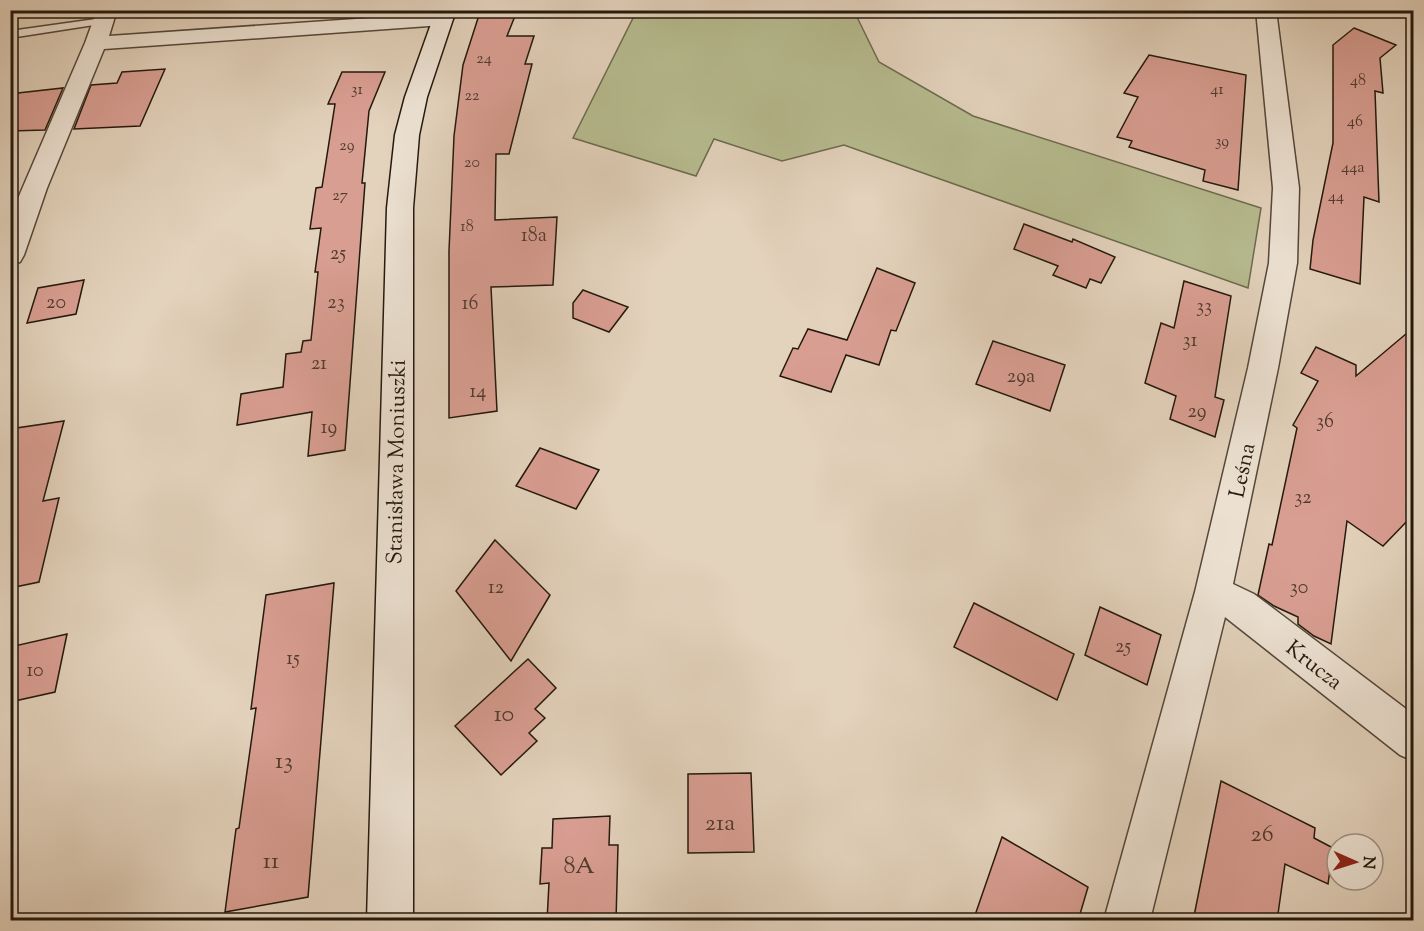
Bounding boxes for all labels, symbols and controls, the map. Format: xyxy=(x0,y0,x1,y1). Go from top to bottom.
house number: 24 xyxy=(476,48,492,71)
house number: 48 xyxy=(1350,70,1366,93)
house number: 31 xyxy=(351,79,364,102)
house number: 41 xyxy=(1210,79,1224,102)
house number: 22 xyxy=(465,85,480,108)
house number: 46 xyxy=(1347,111,1363,134)
house number: 39 xyxy=(1215,131,1229,154)
house number: 29 xyxy=(339,135,355,158)
house number: 20 xyxy=(464,152,480,175)
house number: 44a xyxy=(1341,157,1365,180)
house number: 27 xyxy=(332,185,348,208)
house number: 44 xyxy=(1328,186,1344,209)
house number: 18 xyxy=(460,216,474,239)
house number: 18a xyxy=(521,222,547,251)
house number: 25 xyxy=(330,240,346,269)
house number: 20 xyxy=(46,289,66,318)
house number: 23 xyxy=(327,289,345,318)
house number: 16 xyxy=(462,290,478,319)
house number: 33 xyxy=(1196,293,1212,322)
house number: 31 xyxy=(1183,327,1198,356)
house number: 21 xyxy=(311,350,327,379)
street label: Stanisława Moniuszki xyxy=(380,359,416,565)
house number: 29a xyxy=(1007,363,1035,392)
house number: 14 xyxy=(470,378,486,407)
house number: 29 xyxy=(1187,398,1207,427)
house number: 36 xyxy=(1316,408,1334,437)
house number: 19 xyxy=(321,414,337,443)
street label: Leśna xyxy=(1223,440,1265,501)
house number: 32 xyxy=(1294,484,1312,513)
house number: 12 xyxy=(488,574,504,603)
house number: 30 xyxy=(1290,574,1308,603)
house number: 25 xyxy=(1115,633,1131,662)
street label: Krucza xyxy=(1278,634,1349,699)
house number: 15 xyxy=(286,645,300,674)
house number: 10 xyxy=(26,657,44,686)
house number: 10 xyxy=(494,698,514,732)
house number: 13 xyxy=(275,745,293,779)
house number: 21a xyxy=(705,807,735,841)
house number: 26 xyxy=(1250,818,1274,852)
north arrow xyxy=(1325,832,1385,892)
house number: 11 xyxy=(263,845,279,879)
house number: 8A xyxy=(563,850,595,884)
text: N xyxy=(1356,856,1379,870)

